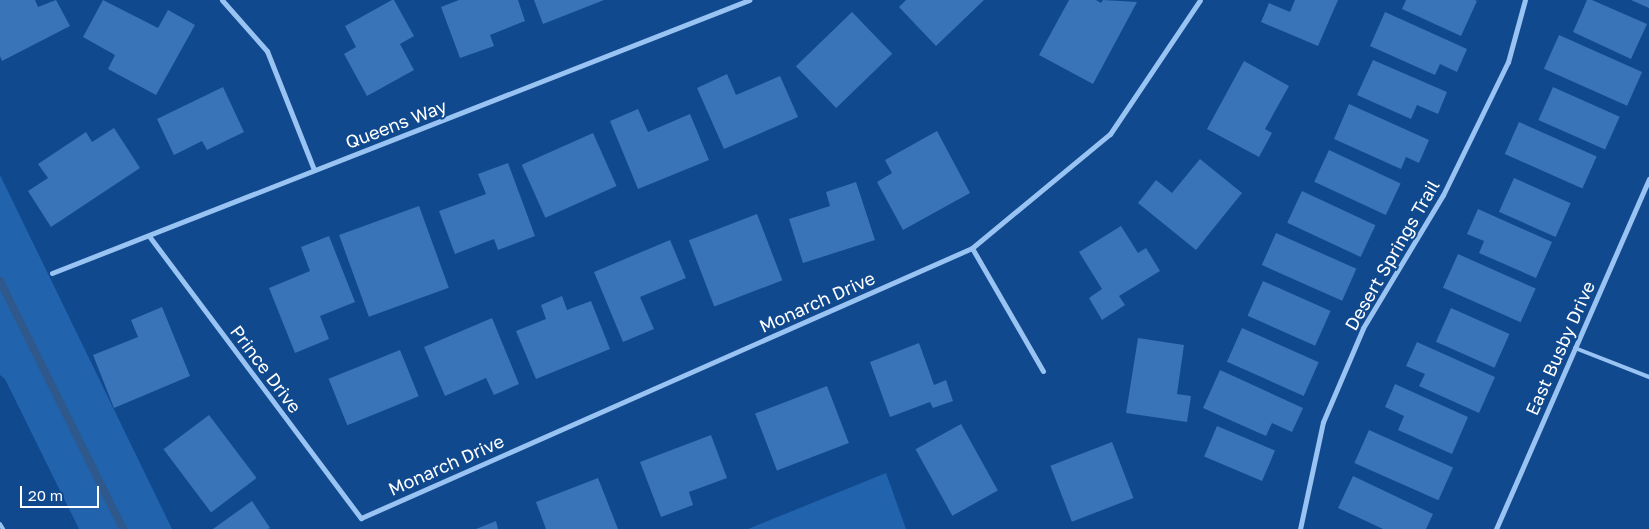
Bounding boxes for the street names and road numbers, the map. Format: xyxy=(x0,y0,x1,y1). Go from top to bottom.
street label: Queens Way xyxy=(342,95,450,153)
street label: Desert Springs Trail xyxy=(1340,176,1444,334)
street label: Monarch Drive xyxy=(756,267,878,337)
street label: East Busby Drive xyxy=(1521,278,1599,418)
street label: Prince Drive xyxy=(226,321,306,417)
street label: Monarch Drive xyxy=(385,430,507,500)

